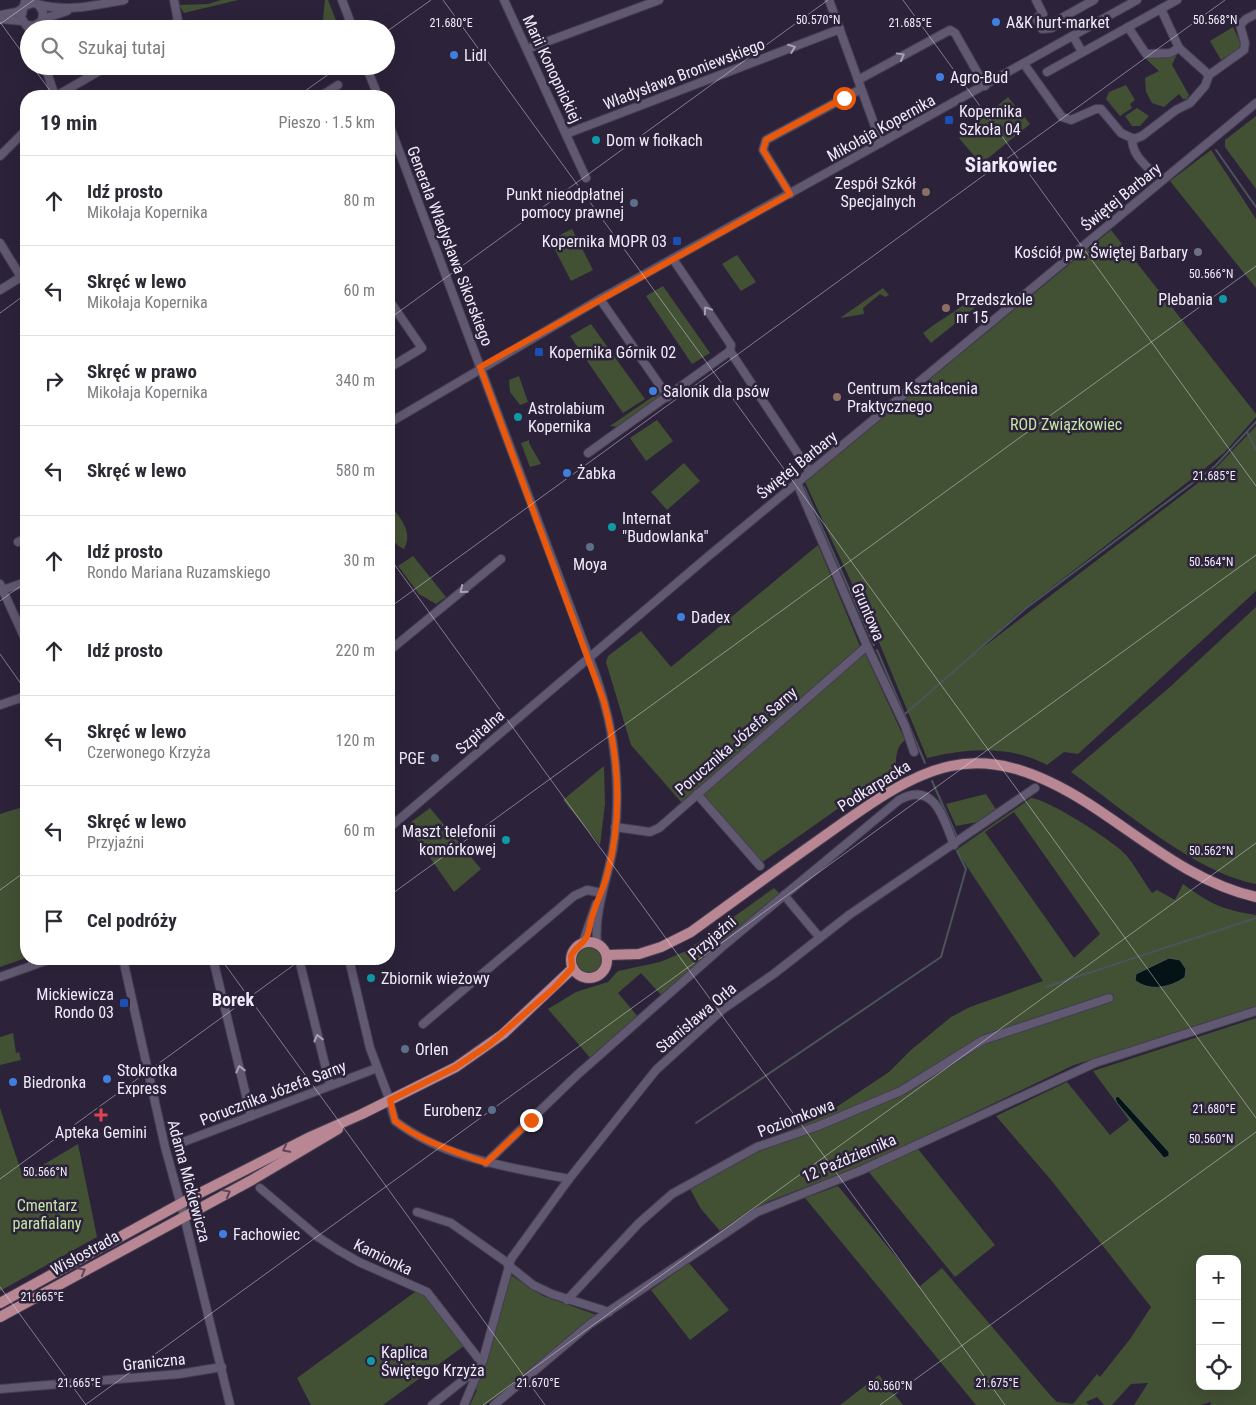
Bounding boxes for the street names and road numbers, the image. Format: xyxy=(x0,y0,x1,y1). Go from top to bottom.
street label: Marii Konopnickiej xyxy=(519,12,585,126)
street label: Władysława Broniewskiego xyxy=(601,34,767,114)
street label: Mikołaja Kopernika xyxy=(824,90,938,166)
street label: Generała Władysława Sikorskiego xyxy=(403,143,497,349)
street label: Świętej Barbary xyxy=(1077,159,1165,235)
street label: Świętej Barbary xyxy=(753,427,841,503)
street label: Gruntowa xyxy=(847,580,889,644)
street label: Porucznika Józefa Sarny xyxy=(671,683,801,799)
street label: Szpitalna xyxy=(452,706,508,758)
street label: Podkarpacka xyxy=(834,756,914,816)
street label: Przyjaźni xyxy=(684,912,740,964)
street label: Stanisława Orła xyxy=(652,979,740,1057)
street label: Porucznika Józefa Sarny xyxy=(197,1056,349,1130)
street label: Poziomkowa xyxy=(755,1095,837,1141)
street label: Adama Mickiewicza xyxy=(164,1118,214,1244)
street label: 12 Października xyxy=(799,1130,899,1186)
street label: Wisłostrada xyxy=(48,1226,122,1280)
street label: Kamionka xyxy=(351,1235,415,1279)
street label: Graniczna xyxy=(122,1349,186,1375)

